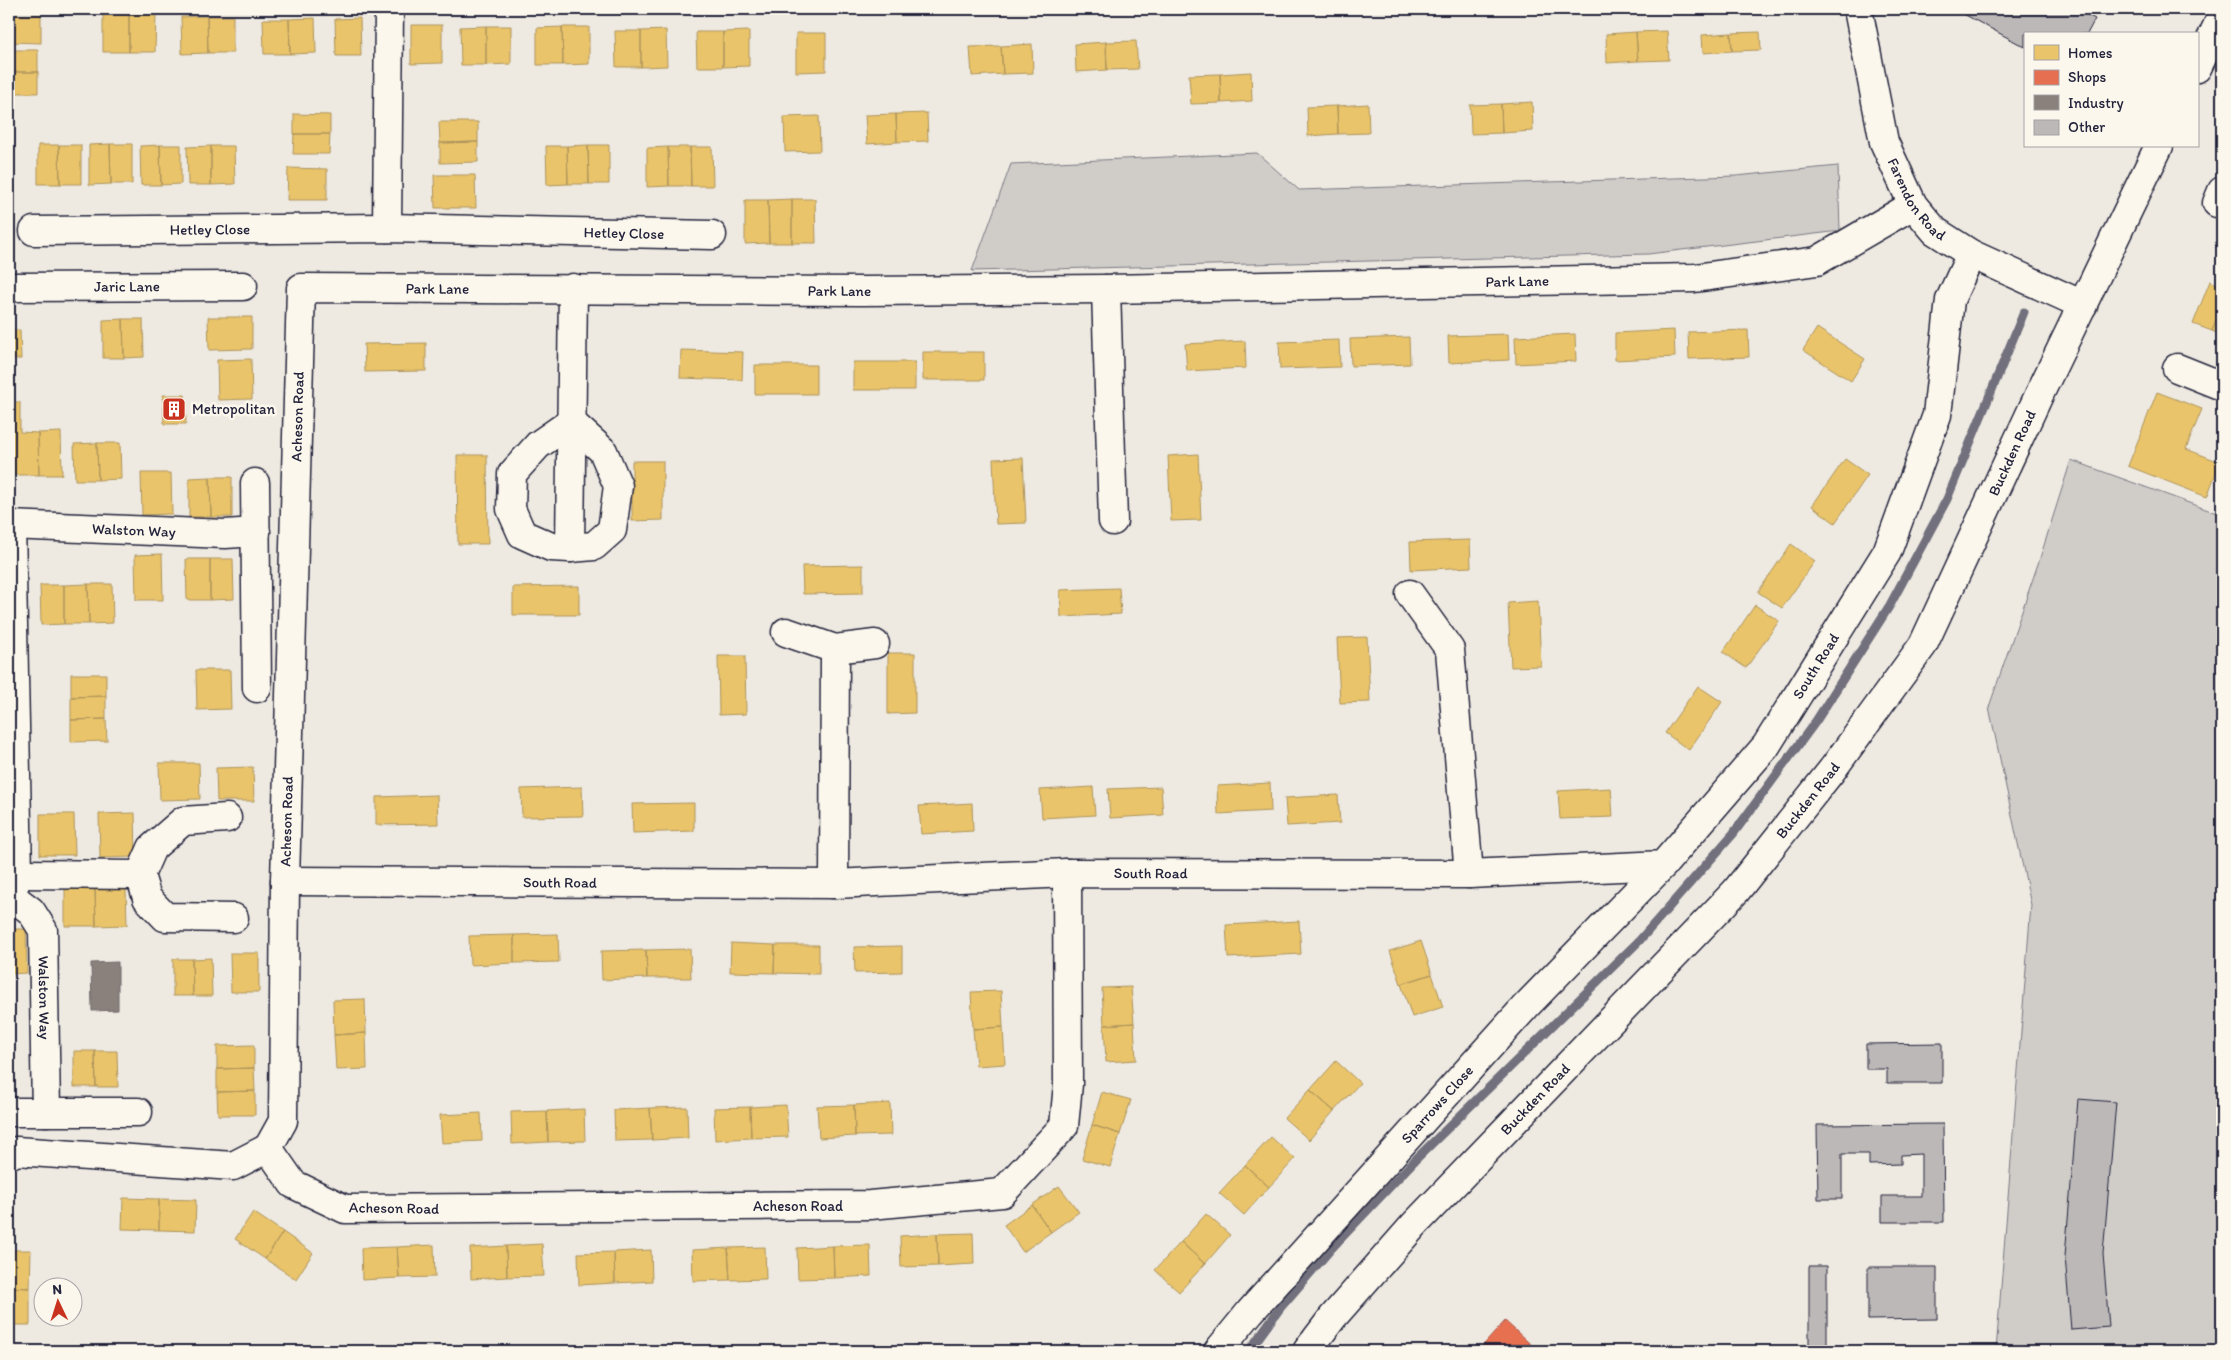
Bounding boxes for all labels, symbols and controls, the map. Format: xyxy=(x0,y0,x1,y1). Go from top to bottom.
legend xyxy=(2024,32,2198,148)
text: Homes xyxy=(2068,44,2113,62)
text: Shops xyxy=(2068,68,2107,86)
text: Industry xyxy=(2068,94,2124,112)
text: Other xyxy=(2068,118,2105,136)
street label: Farendon Road xyxy=(1884,155,1949,245)
street label: Hetley Close xyxy=(170,220,250,239)
street label: Hetley Close xyxy=(584,223,664,243)
street label: Park Lane xyxy=(1485,272,1549,291)
street label: Jaric Lane xyxy=(94,277,160,296)
street label: Park Lane xyxy=(405,280,469,298)
street label: Park Lane xyxy=(807,282,871,300)
street label: Acheson Road xyxy=(287,371,308,462)
building icon: Metropolitan xyxy=(161,396,187,422)
place label: Metropolitan xyxy=(192,400,275,418)
street label: Buckden Road xyxy=(1984,407,2040,499)
street label: Walston Way xyxy=(92,519,176,541)
street label: South Road xyxy=(1789,630,1843,702)
street label: Buckden Road xyxy=(1772,759,1844,842)
street label: Acheson Road xyxy=(276,776,297,867)
street label: South Road xyxy=(1114,864,1188,882)
street label: South Road xyxy=(523,873,597,892)
street label: Walston Way xyxy=(34,955,54,1040)
street label: Buckden Road xyxy=(1497,1060,1574,1139)
street label: Sparrows Close xyxy=(1397,1062,1477,1147)
street label: Acheson Road xyxy=(753,1197,843,1215)
street label: Acheson Road xyxy=(349,1198,439,1218)
north arrow xyxy=(32,1278,82,1328)
text: N xyxy=(52,1281,62,1298)

